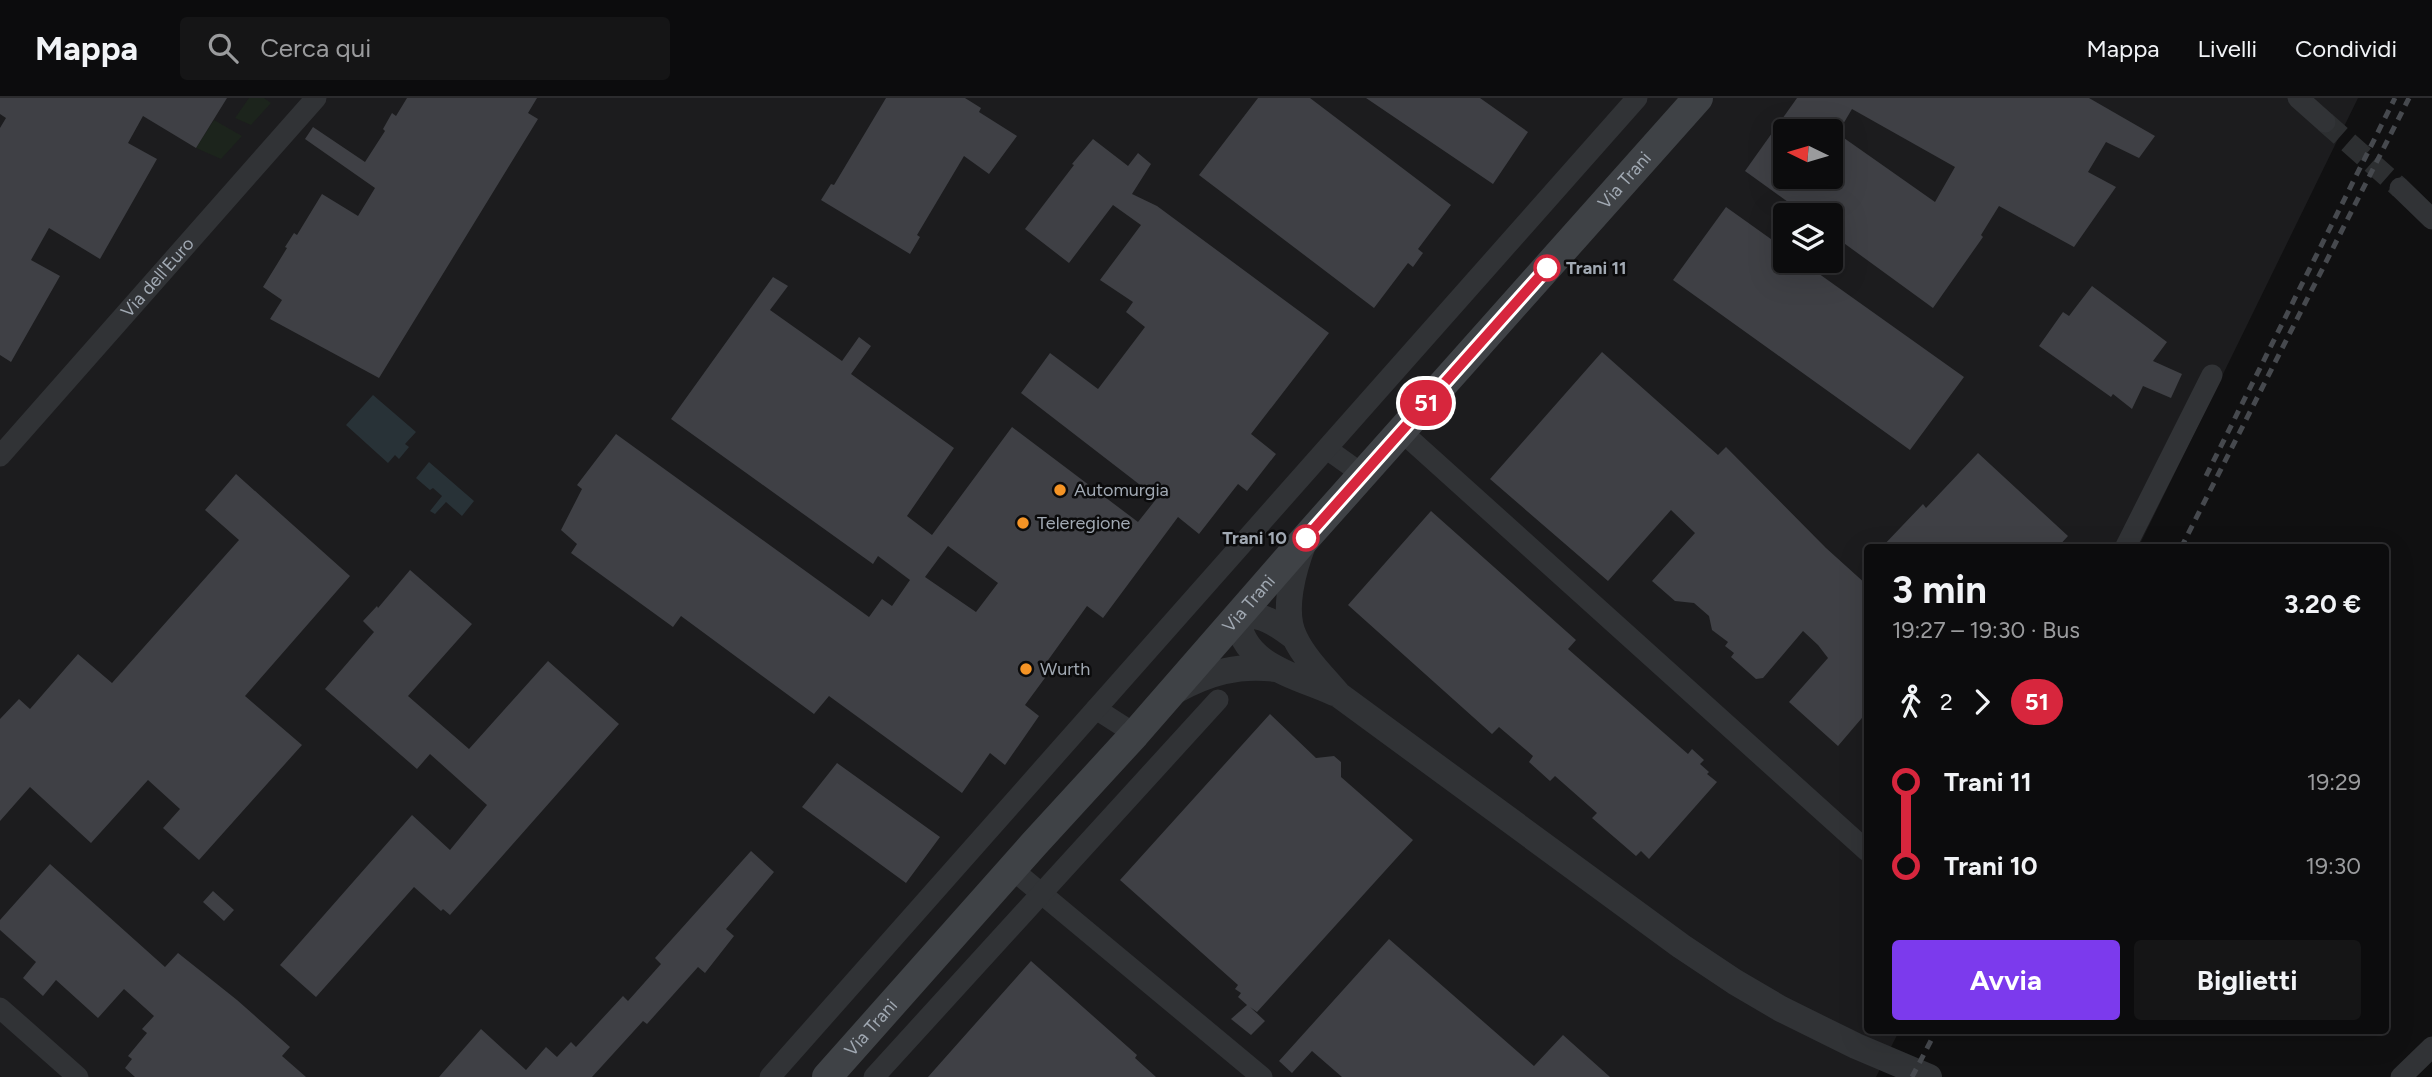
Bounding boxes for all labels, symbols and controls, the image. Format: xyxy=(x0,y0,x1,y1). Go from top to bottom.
search box xyxy=(180,17,670,80)
text: Mappa xyxy=(35,29,138,68)
icon: search xyxy=(204,29,242,67)
text: Cerca qui xyxy=(260,32,371,64)
text: Mappa xyxy=(2086,34,2160,63)
text: Livelli xyxy=(2198,34,2257,63)
text: Condividi xyxy=(2295,34,2397,63)
north arrow xyxy=(1773,119,1843,189)
map controls xyxy=(1773,119,1843,273)
street label: Via Trani xyxy=(1593,147,1656,213)
button: layers xyxy=(1773,203,1843,273)
street label: Via dell'Euro xyxy=(116,233,199,322)
marker: Trani 11 xyxy=(1534,255,1560,281)
place label: Trani 11 xyxy=(1566,257,1627,279)
line badge: 51 xyxy=(1394,380,1458,426)
text: 51 xyxy=(1414,388,1438,417)
place label: Automurgia xyxy=(1074,479,1169,501)
marker: Automurgia xyxy=(1052,482,1068,498)
place label: Teleregione xyxy=(1037,512,1131,534)
marker: Teleregione xyxy=(1015,515,1031,531)
marker: Trani 10 xyxy=(1293,525,1319,551)
place label: Trani 10 xyxy=(1222,527,1287,549)
text: 3 min xyxy=(1892,567,1987,613)
street label: Via Trani xyxy=(1218,570,1280,637)
text: 3.20 € xyxy=(2284,588,2361,620)
text: 19:27 – 19:30 · Bus xyxy=(1892,616,2080,644)
place label: Wurth xyxy=(1040,658,1090,680)
marker: Wurth xyxy=(1018,661,1034,677)
icon: walk xyxy=(1892,683,1930,721)
icon: forward xyxy=(1963,683,2001,721)
text: 51 xyxy=(2025,687,2049,716)
text: 2 xyxy=(1940,688,1953,716)
text: Trani 11 xyxy=(1944,766,2032,798)
text: 19:29 xyxy=(2307,768,2361,796)
text: Trani 10 xyxy=(1944,850,2038,882)
text: 19:30 xyxy=(2305,852,2361,880)
button: Avvia xyxy=(1892,940,2120,1020)
button: Biglietti xyxy=(2134,940,2361,1020)
street label: Via Trani xyxy=(840,995,902,1061)

